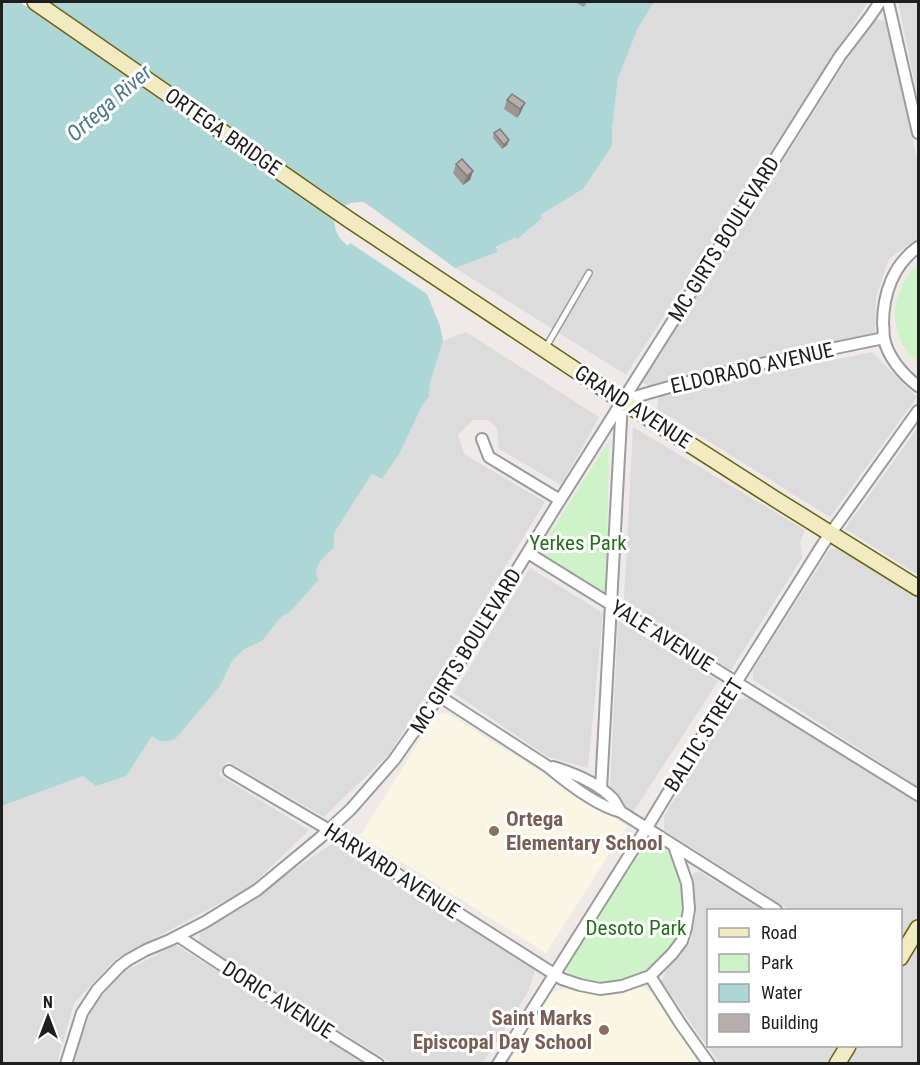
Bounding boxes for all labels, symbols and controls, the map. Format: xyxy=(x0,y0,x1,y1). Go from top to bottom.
water label: Ortega River xyxy=(62,59,157,146)
street label: ORTEGA BRIDGE xyxy=(160,83,286,181)
street label: MC GIRTS BOULEVARD xyxy=(664,152,784,326)
street label: ELDORADO AVENUE xyxy=(668,338,836,398)
street label: GRAND AVENUE xyxy=(570,360,696,454)
park label: Yerkes Park xyxy=(529,531,627,555)
street label: MC GIRTS BOULEVARD xyxy=(406,564,526,738)
street label: YALE AVENUE xyxy=(606,595,718,677)
street label: BALTIC STREET xyxy=(660,674,748,796)
place label: Ortega Elementary School xyxy=(506,807,663,855)
street label: HARVARD AVENUE xyxy=(320,818,464,924)
marker: Ortega Elementary School xyxy=(487,824,501,838)
legend xyxy=(707,909,902,1047)
park label: Desoto Park xyxy=(586,916,687,940)
text: Road xyxy=(761,922,797,943)
text: Park xyxy=(761,952,793,973)
street label: DORIC AVENUE xyxy=(218,956,338,1044)
text: Water xyxy=(761,982,803,1003)
north arrow xyxy=(18,987,78,1047)
text: N xyxy=(43,993,53,1012)
place label: Saint Marks Episcopal Day School xyxy=(413,1006,592,1054)
text: Building xyxy=(761,1012,818,1033)
marker: Saint Marks Episcopal Day School xyxy=(597,1023,611,1037)

